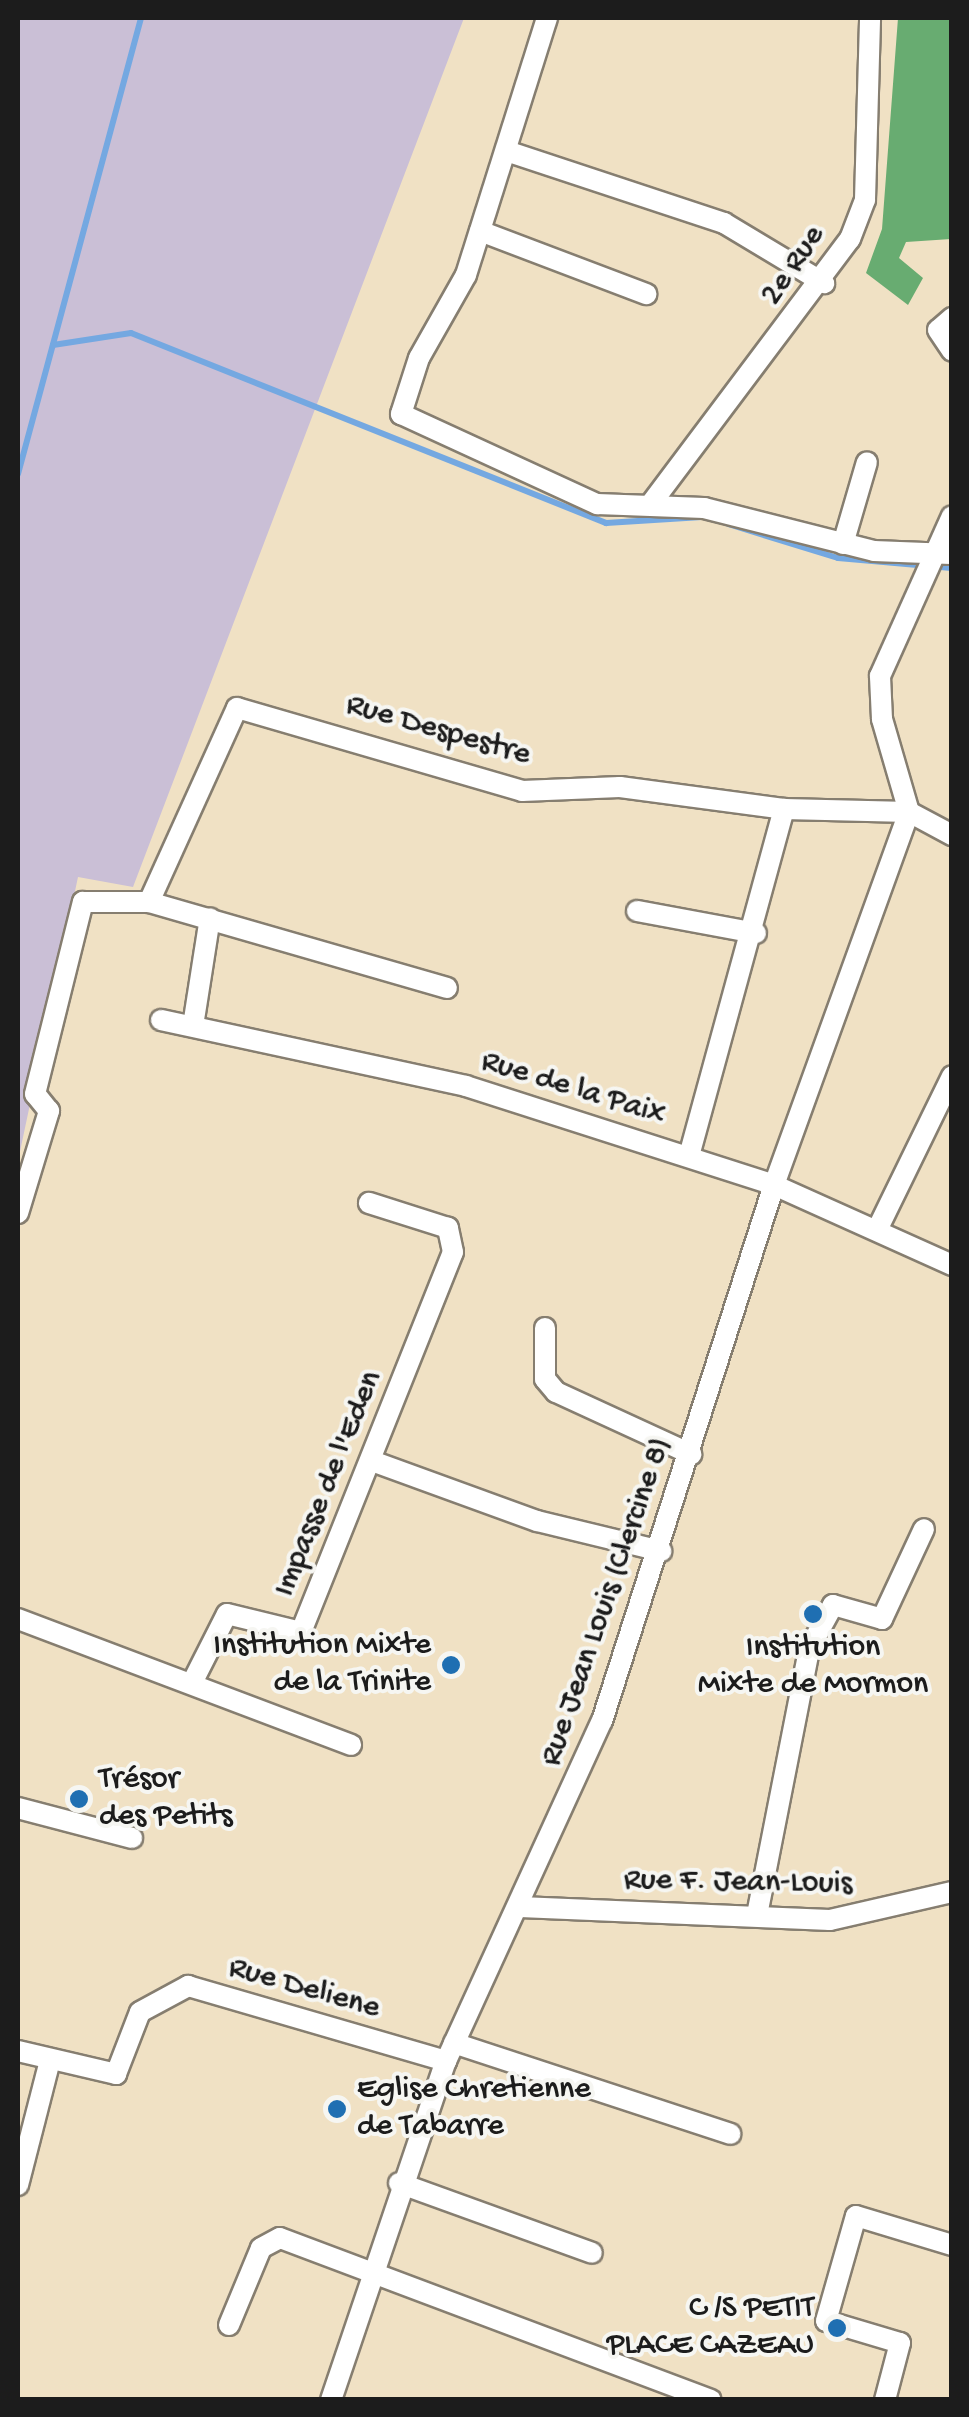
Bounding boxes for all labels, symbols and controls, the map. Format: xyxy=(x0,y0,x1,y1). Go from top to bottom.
street label: 2e Rue xyxy=(753,219,835,313)
street label: Rue Despestre xyxy=(341,686,535,776)
street label: Rue de la Paix xyxy=(476,1043,670,1135)
street label: Impasse de l'Eden xyxy=(266,1366,392,1602)
street label: Rue Jean Louis (Clercine 8) xyxy=(533,1433,681,1771)
marker: Institution Mixte de Mormon xyxy=(802,1603,824,1625)
place label: Institution Mixte de la Trinite xyxy=(213,1628,431,1703)
place label: Institution Mixte de Mormon xyxy=(698,1630,928,1705)
marker: Institution Mixte de la Trinite xyxy=(440,1654,462,1676)
place label: Trésor des Petits xyxy=(99,1762,233,1837)
marker: Trésor des Petits xyxy=(68,1788,90,1810)
street label: Rue F. Jean-Louis xyxy=(623,1862,853,1904)
street label: Rue Deliene xyxy=(224,1949,384,2029)
place label: Eglise Chretienne de Tabarre xyxy=(357,2072,591,2147)
marker: Eglise Chretienne de Tabarre xyxy=(326,2098,348,2120)
place label: C /S PETIT PLACE CAZEAU xyxy=(607,2291,814,2366)
marker: C /S PETIT PLACE CAZEAU xyxy=(824,2315,850,2341)

